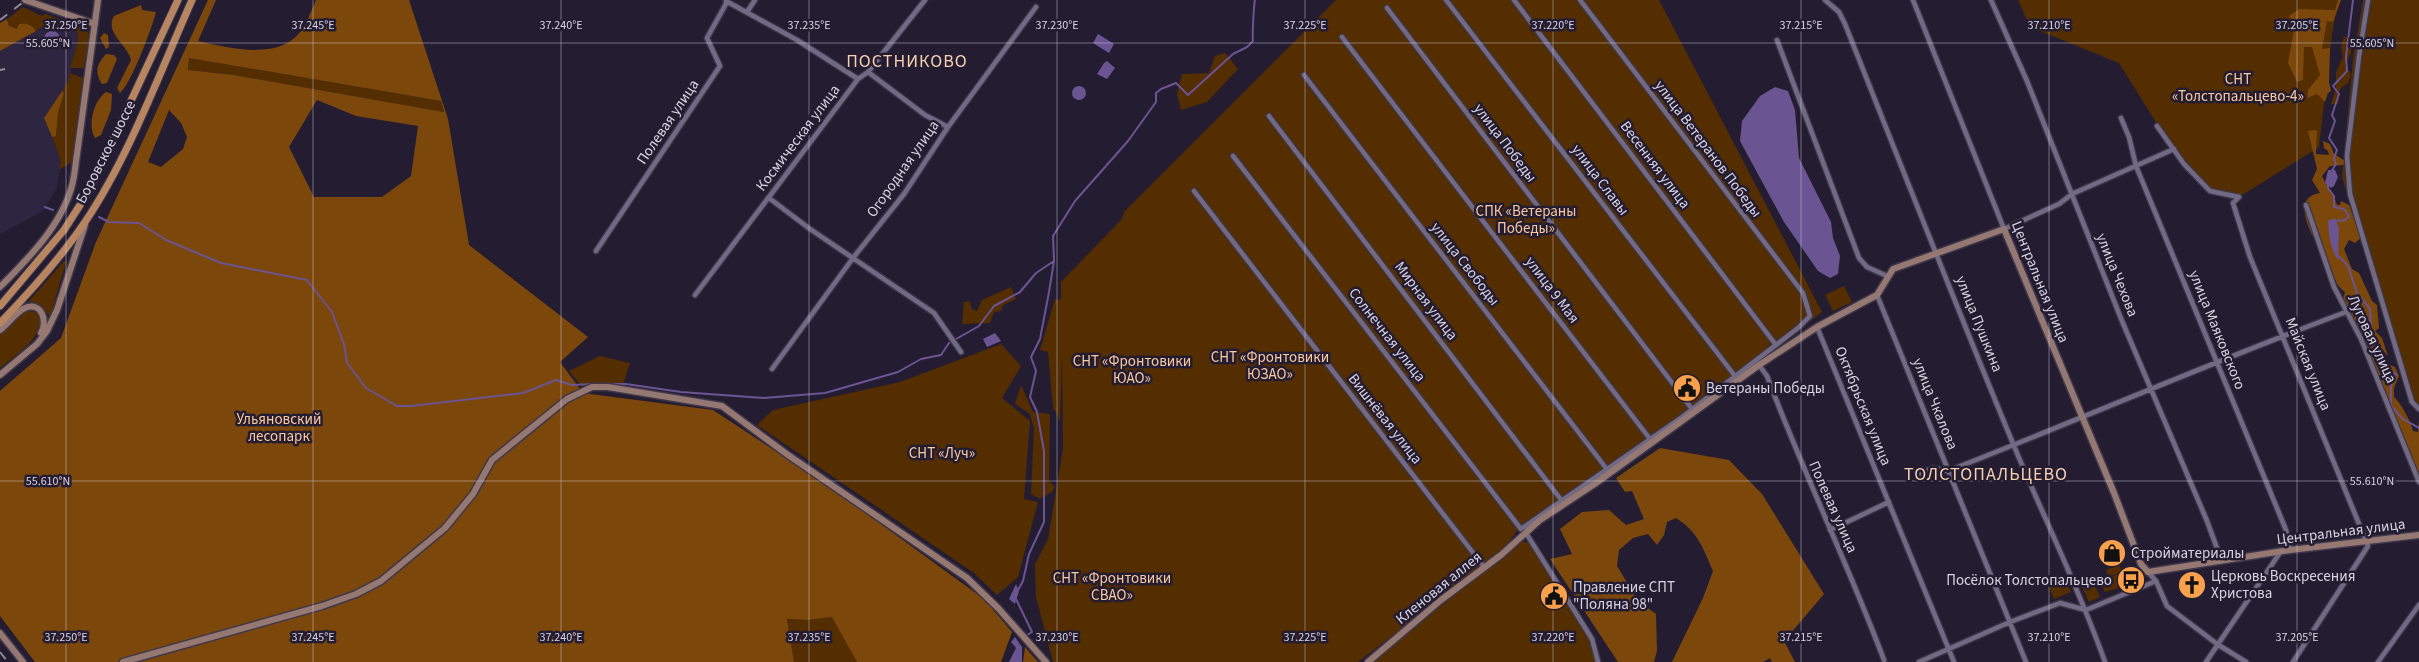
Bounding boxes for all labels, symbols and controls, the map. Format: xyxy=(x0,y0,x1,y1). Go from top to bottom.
text: 37.250°E xyxy=(44,17,88,34)
text: 37.245°E xyxy=(291,17,335,34)
text: 37.240°E xyxy=(539,17,583,34)
text: 37.235°E xyxy=(787,17,831,34)
text: 37.230°E xyxy=(1035,17,1079,34)
text: 37.225°E xyxy=(1283,17,1327,34)
text: 37.220°E xyxy=(1531,17,1575,34)
text: 37.215°E xyxy=(1779,17,1823,34)
text: 37.210°E xyxy=(2027,17,2071,34)
text: 37.205°E xyxy=(2275,17,2319,34)
text: 55.605°N xyxy=(26,35,70,52)
text: 55.605°N xyxy=(2350,35,2394,52)
district label: ПОСТНИКОВО xyxy=(846,49,968,74)
park label: СНТ «Толстопальцево-4» xyxy=(2172,69,2304,107)
street label: Полевая улица xyxy=(632,75,704,169)
street label: улица Ветеранов Победы xyxy=(1649,76,1767,222)
street label: Космическая улица xyxy=(751,80,845,196)
street label: Боровское шоссе xyxy=(71,97,141,207)
street label: улица Победы xyxy=(1468,99,1542,187)
street label: Огородная улица xyxy=(862,116,944,222)
street label: Весенняя улица xyxy=(1615,117,1695,213)
street label: улица Славы xyxy=(1566,140,1634,220)
park label: СПК «Ветераны Победы» xyxy=(1476,201,1576,239)
street label: улица Свободы xyxy=(1426,218,1504,310)
street label: Центральная улица xyxy=(2006,218,2074,346)
street label: улица Чехова xyxy=(2091,230,2143,320)
street label: улица 9 Мая xyxy=(1520,252,1584,328)
street label: Мирная улица xyxy=(1389,257,1463,345)
street label: улица Маяковского xyxy=(2183,267,2251,393)
street label: улица Пушкина xyxy=(1950,273,2008,375)
street label: Солнечная улица xyxy=(1344,284,1430,386)
street label: Луговая улица xyxy=(2342,291,2402,387)
street label: Майская улица xyxy=(2280,314,2336,414)
street label: Октябрьская улица xyxy=(1830,343,1896,469)
park label: СНТ «Фронтовики ЮЗАО» xyxy=(1211,347,1329,385)
park label: СНТ «Фронтовики ЮАО» xyxy=(1073,351,1191,389)
street label: улица Чкалова xyxy=(1907,355,1963,453)
street label: Вишнёвая улица xyxy=(1343,369,1427,469)
public building icon: Ветераны Победы xyxy=(1672,373,1702,403)
place label: Ветераны Победы xyxy=(1706,378,1825,399)
park label: Ульяновский лесопарк xyxy=(237,409,321,447)
park label: СНТ «Луч» xyxy=(909,443,975,464)
street label: Полевая улица xyxy=(1803,458,1863,556)
district label: ТОЛСТОПАЛЬЦЕВО xyxy=(1904,462,2068,487)
text: 55.610°N xyxy=(26,473,70,490)
text: 55.610°N xyxy=(2350,473,2394,490)
street label: Центральная улица xyxy=(2275,514,2407,550)
shop icon: Стройматериалы xyxy=(2097,538,2127,568)
place label: Стройматериалы xyxy=(2131,543,2244,564)
street label: Кленовая аллея xyxy=(1391,547,1487,629)
bus stop icon: Посёлок Толстопальцево xyxy=(2116,565,2146,595)
place label: Церковь Воскресения Христова xyxy=(2211,566,2355,604)
park label: СНТ «Фронтовики СВАО» xyxy=(1053,568,1171,606)
place label: Посёлок Толстопальцево xyxy=(1946,570,2112,591)
church icon: Церковь Воскресения Христова xyxy=(2177,570,2207,600)
place label: Правление СПТ "Поляна 98" xyxy=(1573,577,1675,615)
public building icon: Правление СПТ "Поляна 98" xyxy=(1539,581,1569,611)
text: 37.250°E xyxy=(44,629,88,646)
text: 37.245°E xyxy=(291,629,335,646)
text: 37.240°E xyxy=(539,629,583,646)
text: 37.235°E xyxy=(787,629,831,646)
text: 37.230°E xyxy=(1035,629,1079,646)
text: 37.225°E xyxy=(1283,629,1327,646)
text: 37.220°E xyxy=(1531,629,1575,646)
text: 37.215°E xyxy=(1779,629,1823,646)
text: 37.210°E xyxy=(2027,629,2071,646)
text: 37.205°E xyxy=(2275,629,2319,646)

